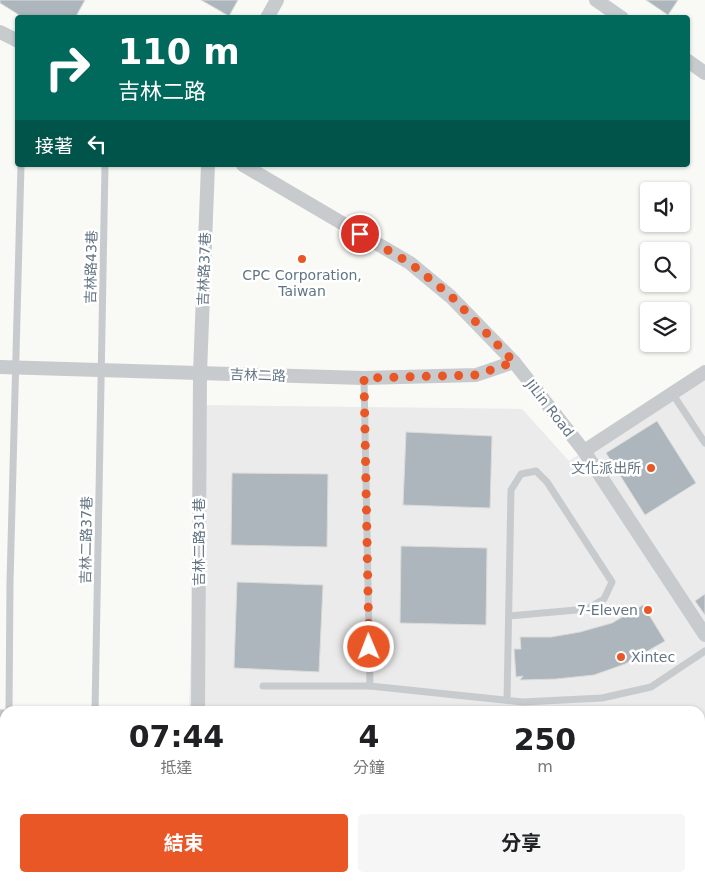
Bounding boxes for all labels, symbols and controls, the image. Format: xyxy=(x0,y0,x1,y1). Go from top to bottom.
text: 110 m xyxy=(118,32,240,72)
icon: right xyxy=(35,35,100,100)
text: 吉林二路 xyxy=(118,79,206,104)
icon: left xyxy=(83,130,111,158)
text: 接著 xyxy=(35,135,73,157)
map controls xyxy=(640,182,690,352)
button: sound xyxy=(640,182,690,232)
pin xyxy=(339,213,381,255)
icon: arrive xyxy=(346,220,374,248)
street label: 吉林路43巷 xyxy=(82,230,100,304)
street label: 吉林路37巷 xyxy=(195,232,213,306)
button: search xyxy=(640,242,690,292)
marker: CPC Corporation, Taiwan xyxy=(296,253,308,265)
place label: CPC Corporation, Taiwan xyxy=(242,267,362,299)
button: layers xyxy=(640,302,690,352)
street label: 吉林二路 xyxy=(230,366,286,384)
street label: JiLin Road xyxy=(522,375,577,440)
place label: 文化派出所 xyxy=(571,460,641,476)
marker: 文化派出所 xyxy=(645,462,657,474)
street label: 吉林二路37巷 xyxy=(77,496,95,584)
street label: 吉林二路31巷 xyxy=(191,498,207,586)
place label: 7-Eleven xyxy=(577,602,638,618)
marker: 7-Eleven xyxy=(642,604,654,616)
position arrow xyxy=(342,620,394,672)
place label: Xintec xyxy=(631,649,675,665)
marker: Xintec xyxy=(615,651,627,663)
text: 07:44 xyxy=(129,719,224,754)
text: 4 xyxy=(358,719,379,754)
text: 250 xyxy=(514,722,576,757)
text: m xyxy=(537,757,553,776)
text: 抵達 xyxy=(160,758,192,777)
text: 分鐘 xyxy=(353,758,385,777)
button: 結束 xyxy=(20,814,348,872)
button: 分享 xyxy=(358,814,685,872)

